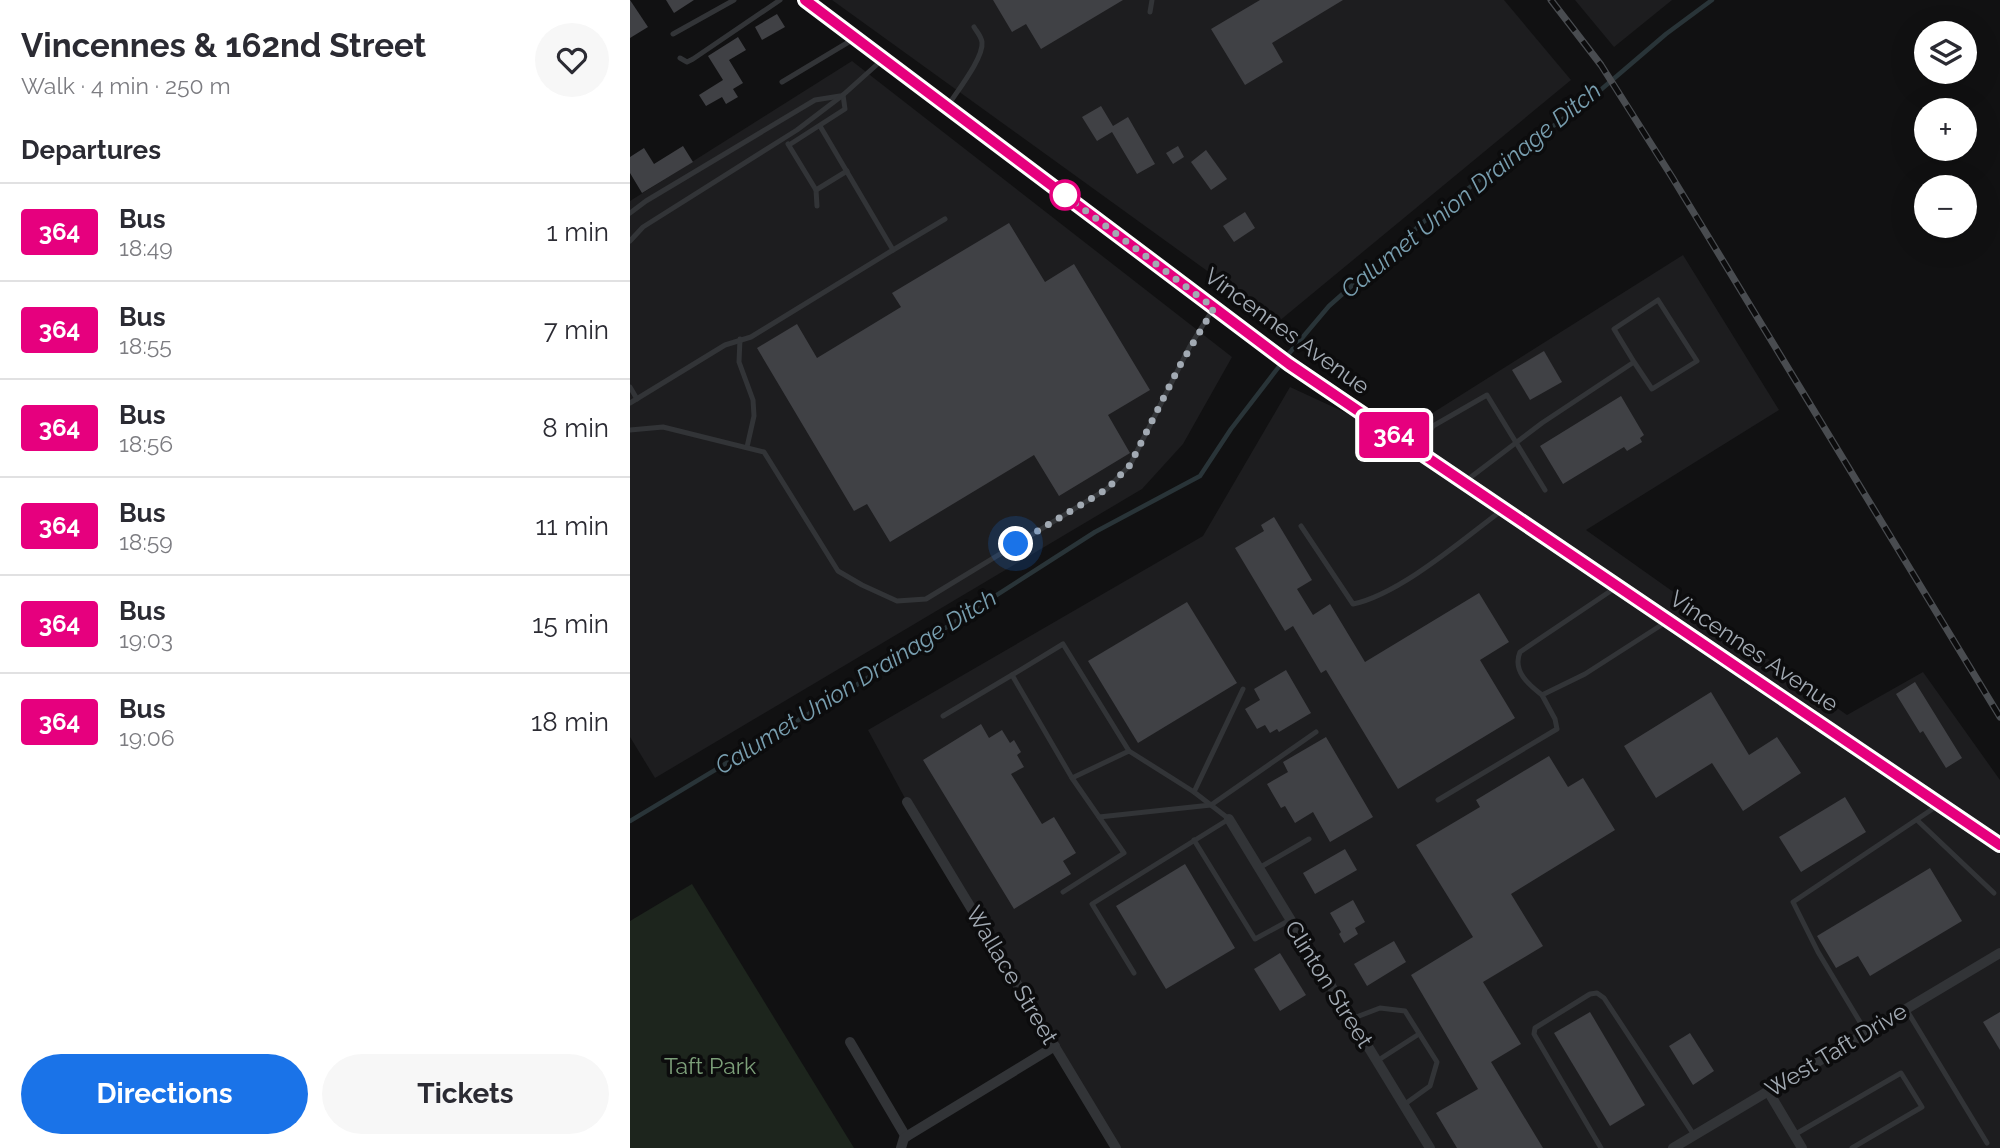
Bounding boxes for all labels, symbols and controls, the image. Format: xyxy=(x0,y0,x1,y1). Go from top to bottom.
map controls xyxy=(1914,21,1977,238)
button: layers xyxy=(1914,21,1977,84)
button: heart xyxy=(535,23,609,97)
text: Vincennes & 162nd Street xyxy=(21,26,426,65)
text: Walk · 4 min · 250 m xyxy=(21,72,231,99)
water label: Calumet Union Drainage Ditch xyxy=(1335,76,1607,304)
button: + xyxy=(1914,98,1977,161)
text: Departures xyxy=(21,135,161,165)
button: − xyxy=(1914,175,1977,238)
unlabelled marker xyxy=(1050,180,1080,210)
text: Bus xyxy=(119,204,166,234)
text: 364 xyxy=(39,217,80,246)
text: 1 min xyxy=(547,217,609,247)
text: 18:49 xyxy=(119,234,173,261)
street label: Vincennes Avenue xyxy=(1200,262,1375,400)
text: Bus xyxy=(119,302,166,332)
text: 364 xyxy=(39,315,80,344)
text: 7 min xyxy=(544,315,609,345)
text: 18:55 xyxy=(119,332,172,359)
text: Bus xyxy=(119,400,166,430)
line badge: 364 xyxy=(1354,412,1434,458)
text: 364 xyxy=(39,413,80,442)
text: 8 min xyxy=(542,413,609,443)
text: 364 xyxy=(1373,420,1415,449)
text: 18:56 xyxy=(119,430,173,457)
text: Bus xyxy=(119,498,166,528)
text: 364 xyxy=(39,511,80,540)
text: 11 min xyxy=(535,511,609,541)
your location xyxy=(998,526,1033,561)
text: 18:59 xyxy=(119,528,173,555)
water label: Calumet Union Drainage Ditch xyxy=(710,583,1002,780)
street label: Vincennes Avenue xyxy=(1665,584,1844,717)
text: Bus xyxy=(119,596,166,626)
text: 364 xyxy=(39,609,80,638)
text: 15 min xyxy=(532,609,609,639)
text: 19:03 xyxy=(119,626,173,653)
text: Bus xyxy=(119,694,166,724)
text: 364 xyxy=(39,707,80,736)
text: 18 min xyxy=(531,707,609,737)
text: 19:06 xyxy=(119,724,175,751)
street label: Wallace Street xyxy=(961,901,1064,1049)
street label: Clinton Street xyxy=(1280,915,1379,1052)
street label: West Taft Drive xyxy=(1760,997,1911,1102)
park label: Taft Park xyxy=(664,1052,756,1079)
button: Directions xyxy=(21,1054,308,1134)
button: Tickets xyxy=(322,1054,609,1134)

